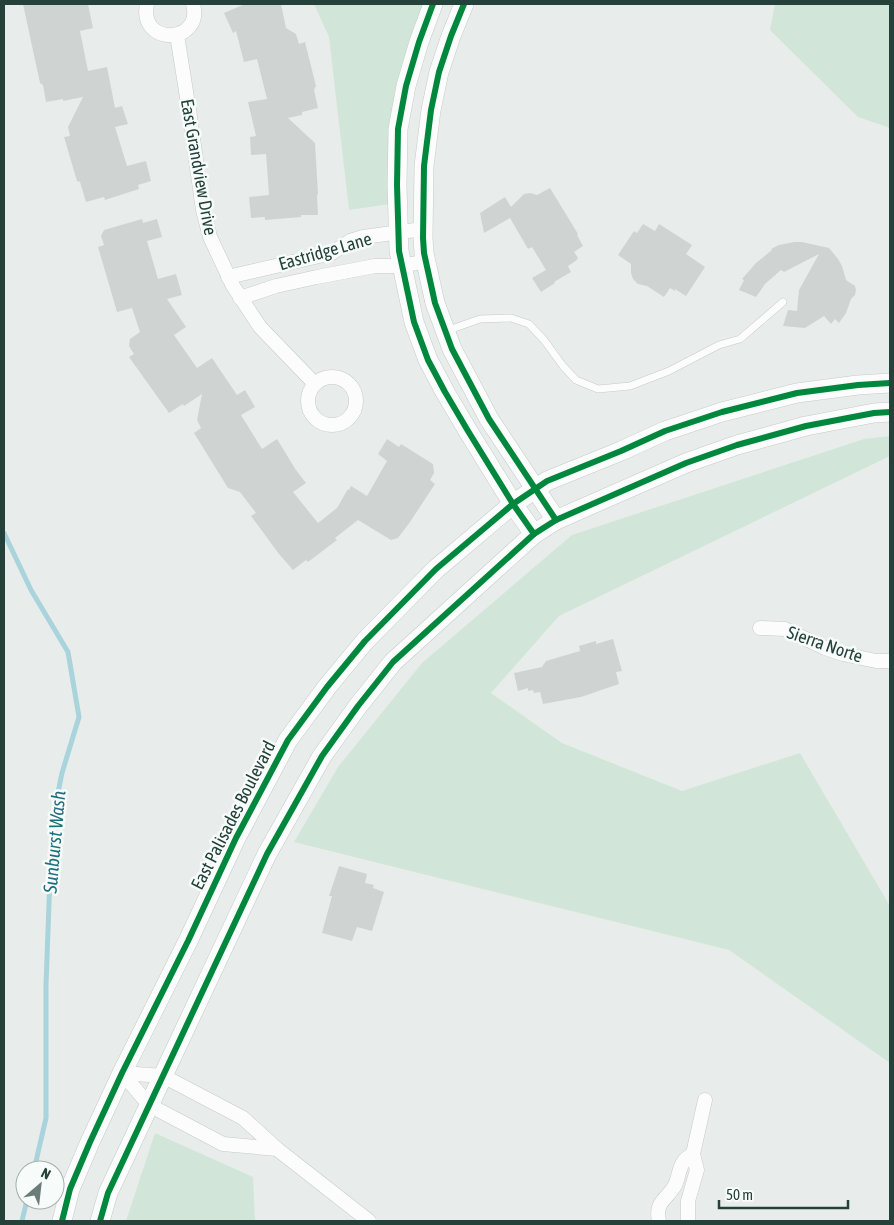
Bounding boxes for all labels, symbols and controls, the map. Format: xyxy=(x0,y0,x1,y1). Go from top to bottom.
street label: East Grandview Drive xyxy=(177,97,221,237)
street label: Eastridge Lane xyxy=(276,228,374,274)
street label: Sierra Norte xyxy=(785,621,865,667)
street label: East Palisades Boulevard xyxy=(186,737,280,893)
water label: Sunburst Wash xyxy=(38,790,69,895)
north arrow xyxy=(15,1160,65,1210)
text: N xyxy=(39,1165,54,1183)
scale bar xyxy=(719,1178,848,1210)
text: 50 m xyxy=(726,1186,753,1203)

